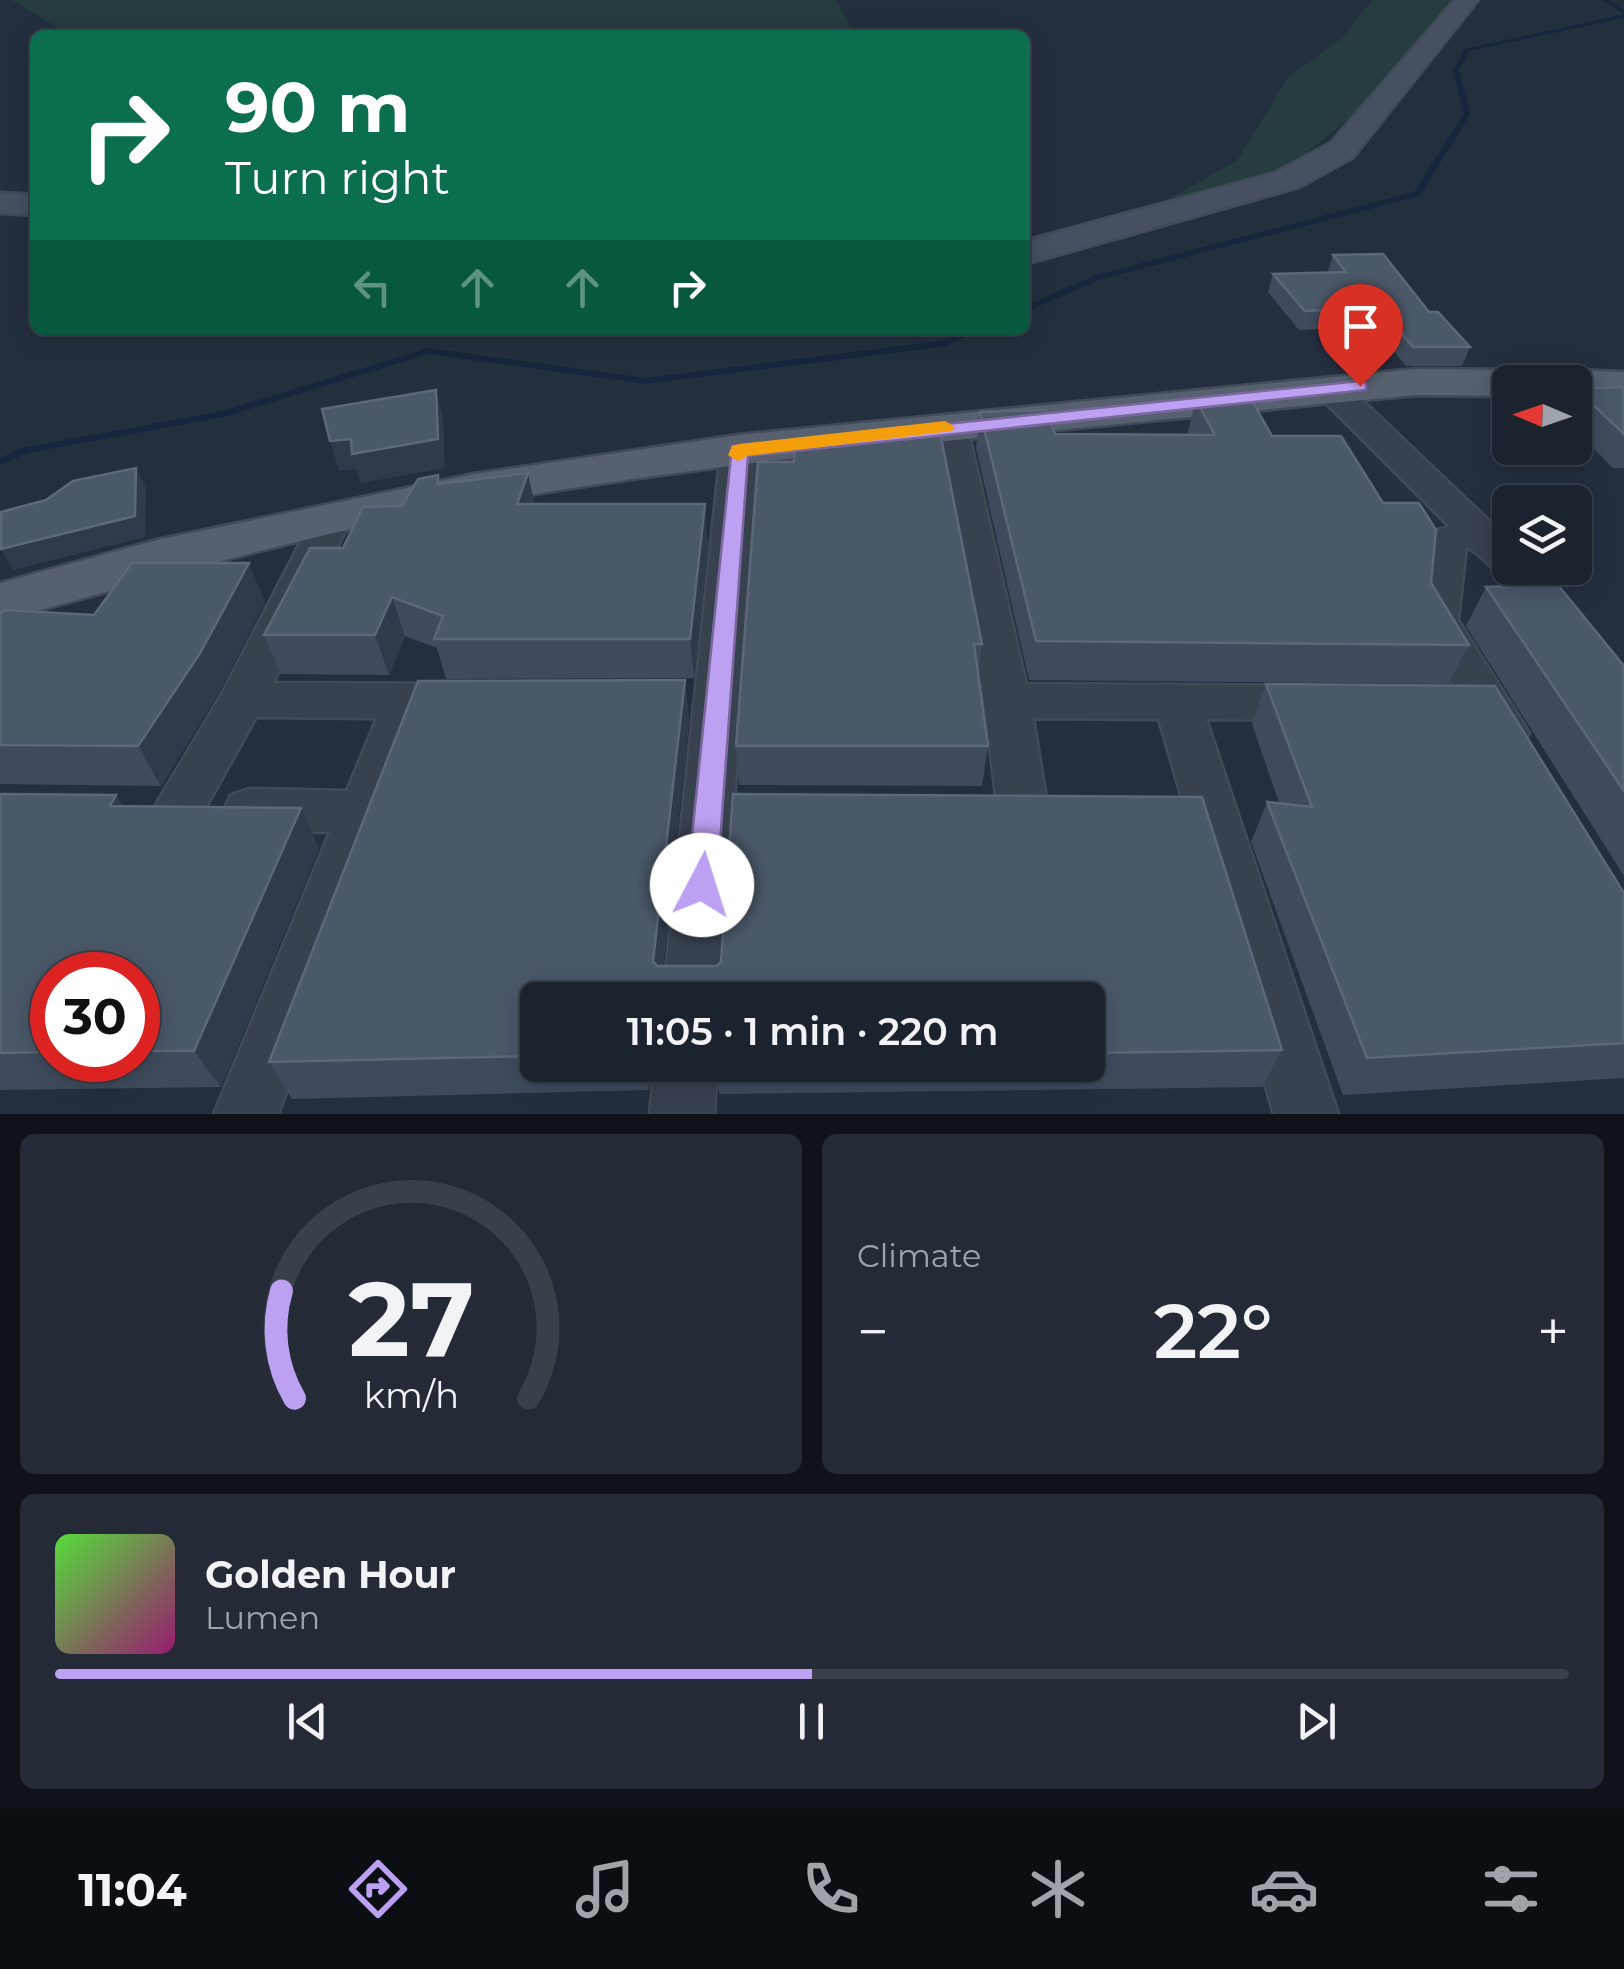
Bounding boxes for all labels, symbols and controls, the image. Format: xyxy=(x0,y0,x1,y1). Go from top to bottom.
text: 90 m xyxy=(225,64,410,150)
icon: right xyxy=(60,70,190,200)
text: Turn right xyxy=(225,150,450,205)
icon: left xyxy=(345,260,400,315)
icon: ahead xyxy=(450,260,505,315)
icon: ahead xyxy=(555,260,610,315)
icon: right xyxy=(660,260,715,315)
pin xyxy=(1318,284,1403,387)
icon: arrive xyxy=(1333,299,1388,354)
north arrow xyxy=(1492,365,1592,465)
map controls xyxy=(1492,365,1592,585)
button: layers xyxy=(1492,485,1592,585)
position arrow xyxy=(650,833,754,937)
speed limit sign: 30 xyxy=(30,952,160,1082)
text: 11:05 · 1 min · 220 m xyxy=(627,1008,998,1055)
text: Climate xyxy=(857,1236,981,1275)
text: 27 xyxy=(348,1255,474,1382)
text: 22° xyxy=(1154,1285,1272,1377)
text: − xyxy=(857,1298,889,1365)
text: + xyxy=(1537,1298,1569,1365)
text: km/h xyxy=(363,1373,459,1417)
text: Golden Hour xyxy=(205,1551,456,1598)
text: Lumen xyxy=(205,1598,320,1637)
icon: previous xyxy=(280,1694,335,1749)
icon: pause xyxy=(784,1694,839,1749)
icon: next xyxy=(1289,1694,1344,1749)
icon: directions xyxy=(343,1854,413,1924)
icon: music xyxy=(570,1854,640,1924)
icon: phone xyxy=(796,1854,866,1924)
icon: climate xyxy=(1023,1854,1093,1924)
icon: car xyxy=(1249,1854,1319,1924)
icon: filters xyxy=(1476,1854,1546,1924)
text: 11:04 xyxy=(78,1862,187,1917)

